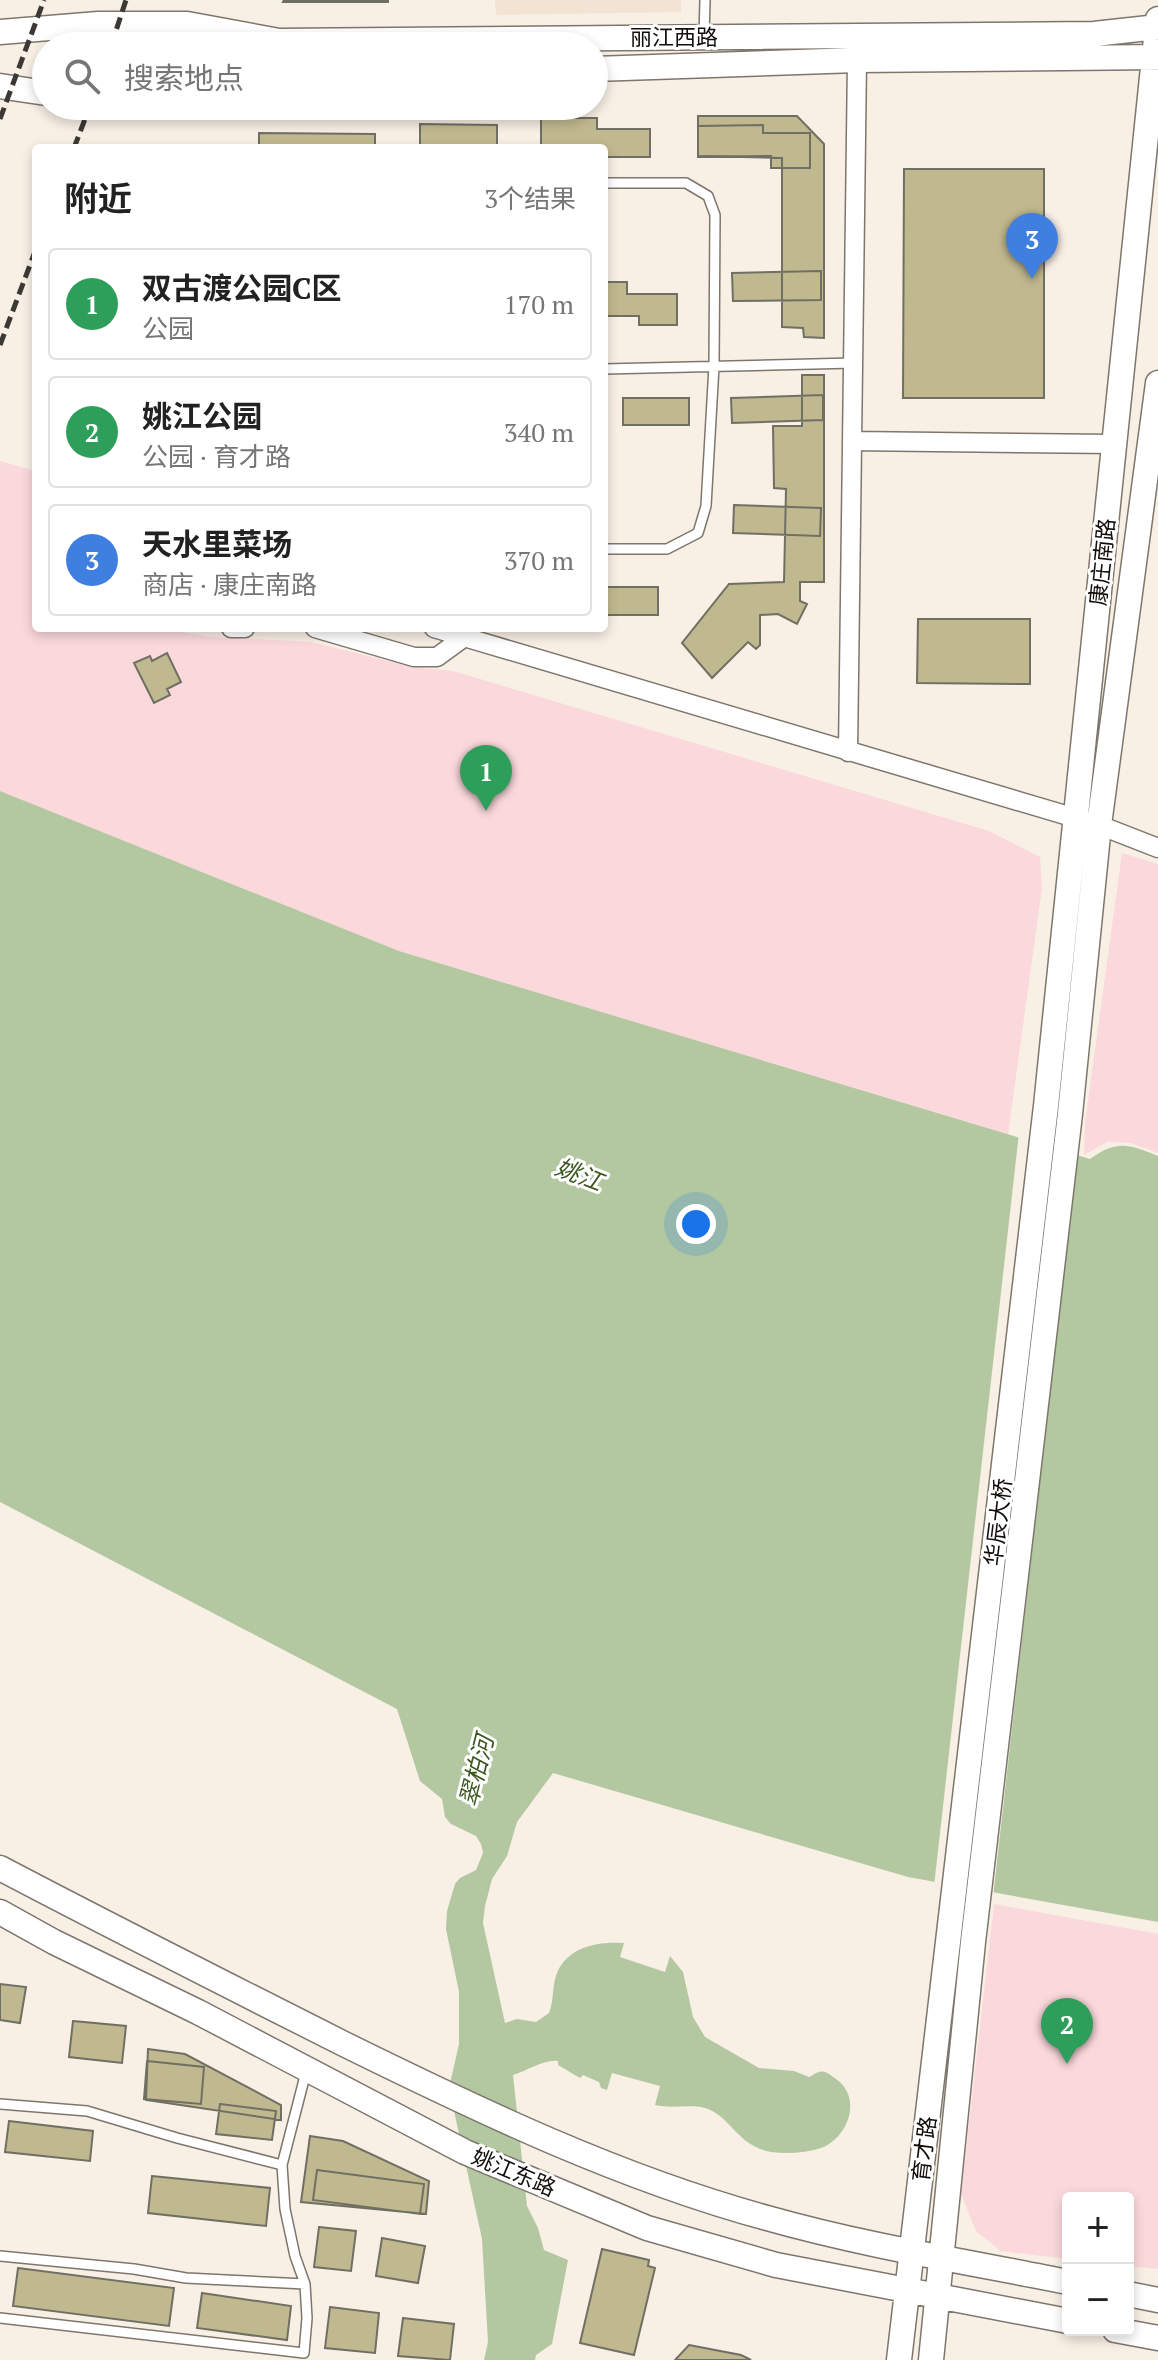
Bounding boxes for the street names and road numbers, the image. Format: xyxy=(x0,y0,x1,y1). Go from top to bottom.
street label: 丽江西路 xyxy=(630,22,718,51)
street label: 康庄南路 xyxy=(1082,517,1121,607)
street label: 华辰大桥 xyxy=(978,1476,1017,1567)
street label: 育才路 xyxy=(905,2114,942,2183)
street label: 姚江东路 xyxy=(468,2141,560,2202)

